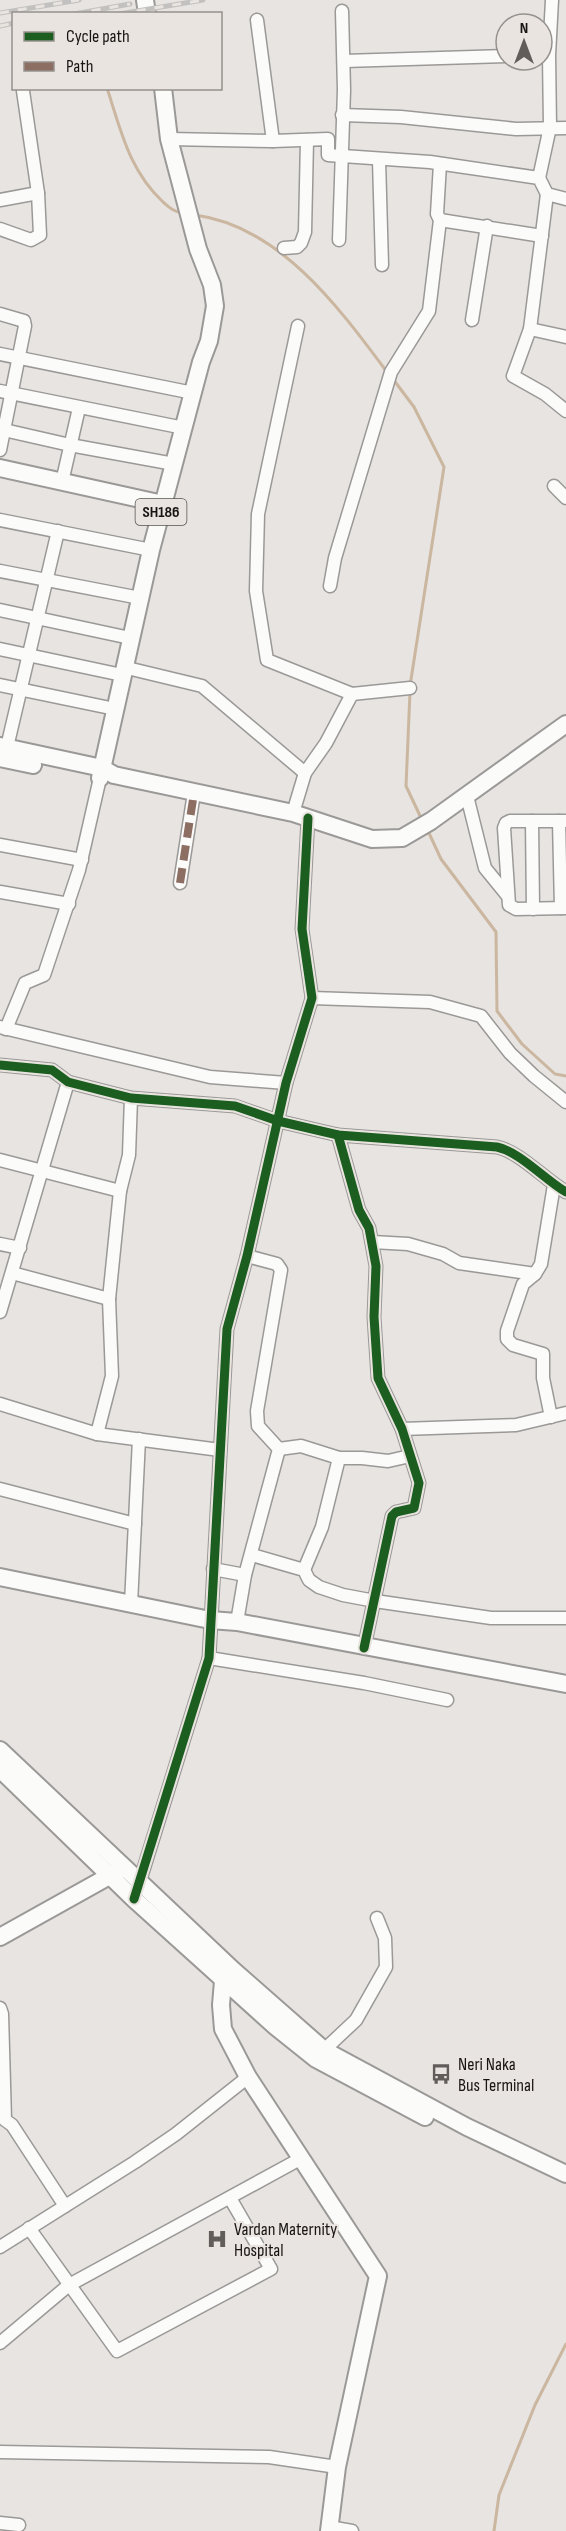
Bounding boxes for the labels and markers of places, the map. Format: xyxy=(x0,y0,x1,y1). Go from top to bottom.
place label: Neri Naka Bus Terminal xyxy=(458,2054,534,2096)
bus stop icon: Neri Naka Bus Terminal xyxy=(429,2062,453,2086)
place label: Vardan Maternity Hospital xyxy=(234,2219,337,2261)
hospital icon: Vardan Maternity Hospital xyxy=(205,2227,229,2251)

